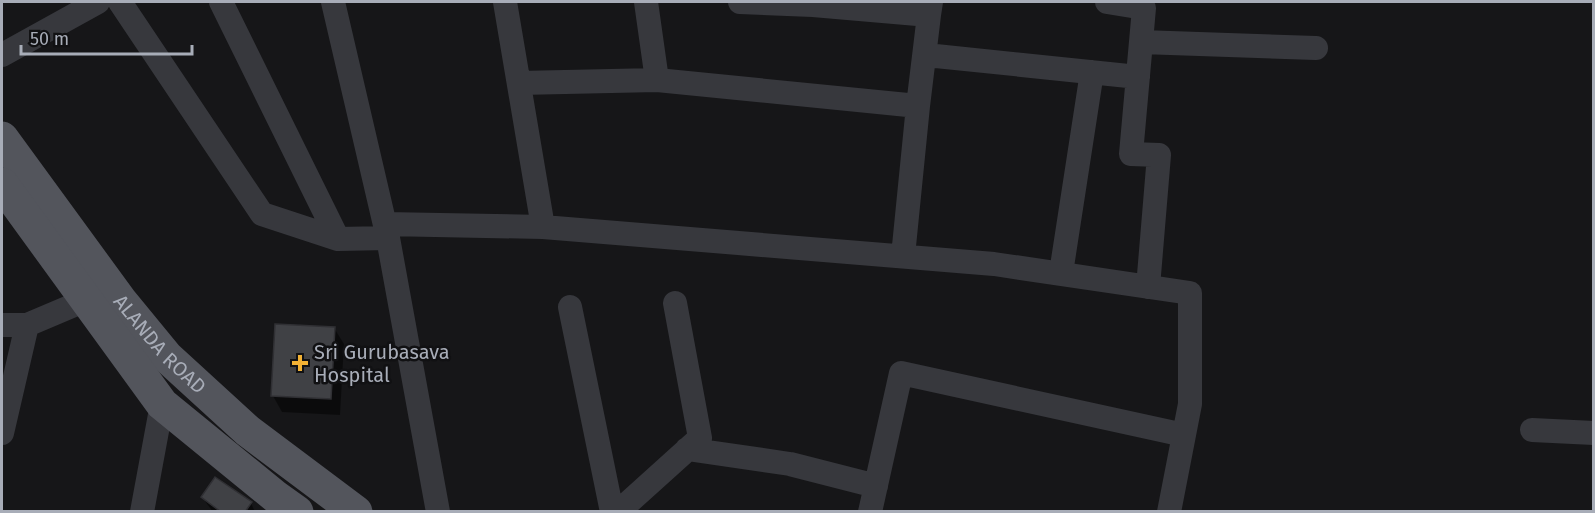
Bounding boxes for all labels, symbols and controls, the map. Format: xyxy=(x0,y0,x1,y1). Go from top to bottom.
scale bar xyxy=(21,18,192,56)
text: 50 m xyxy=(30,28,69,50)
street label: ALANDA ROAD xyxy=(109,290,211,399)
place label: Sri Gurubasava Hospital xyxy=(314,340,450,387)
marker: Sri Gurubasava Hospital xyxy=(291,354,309,372)

